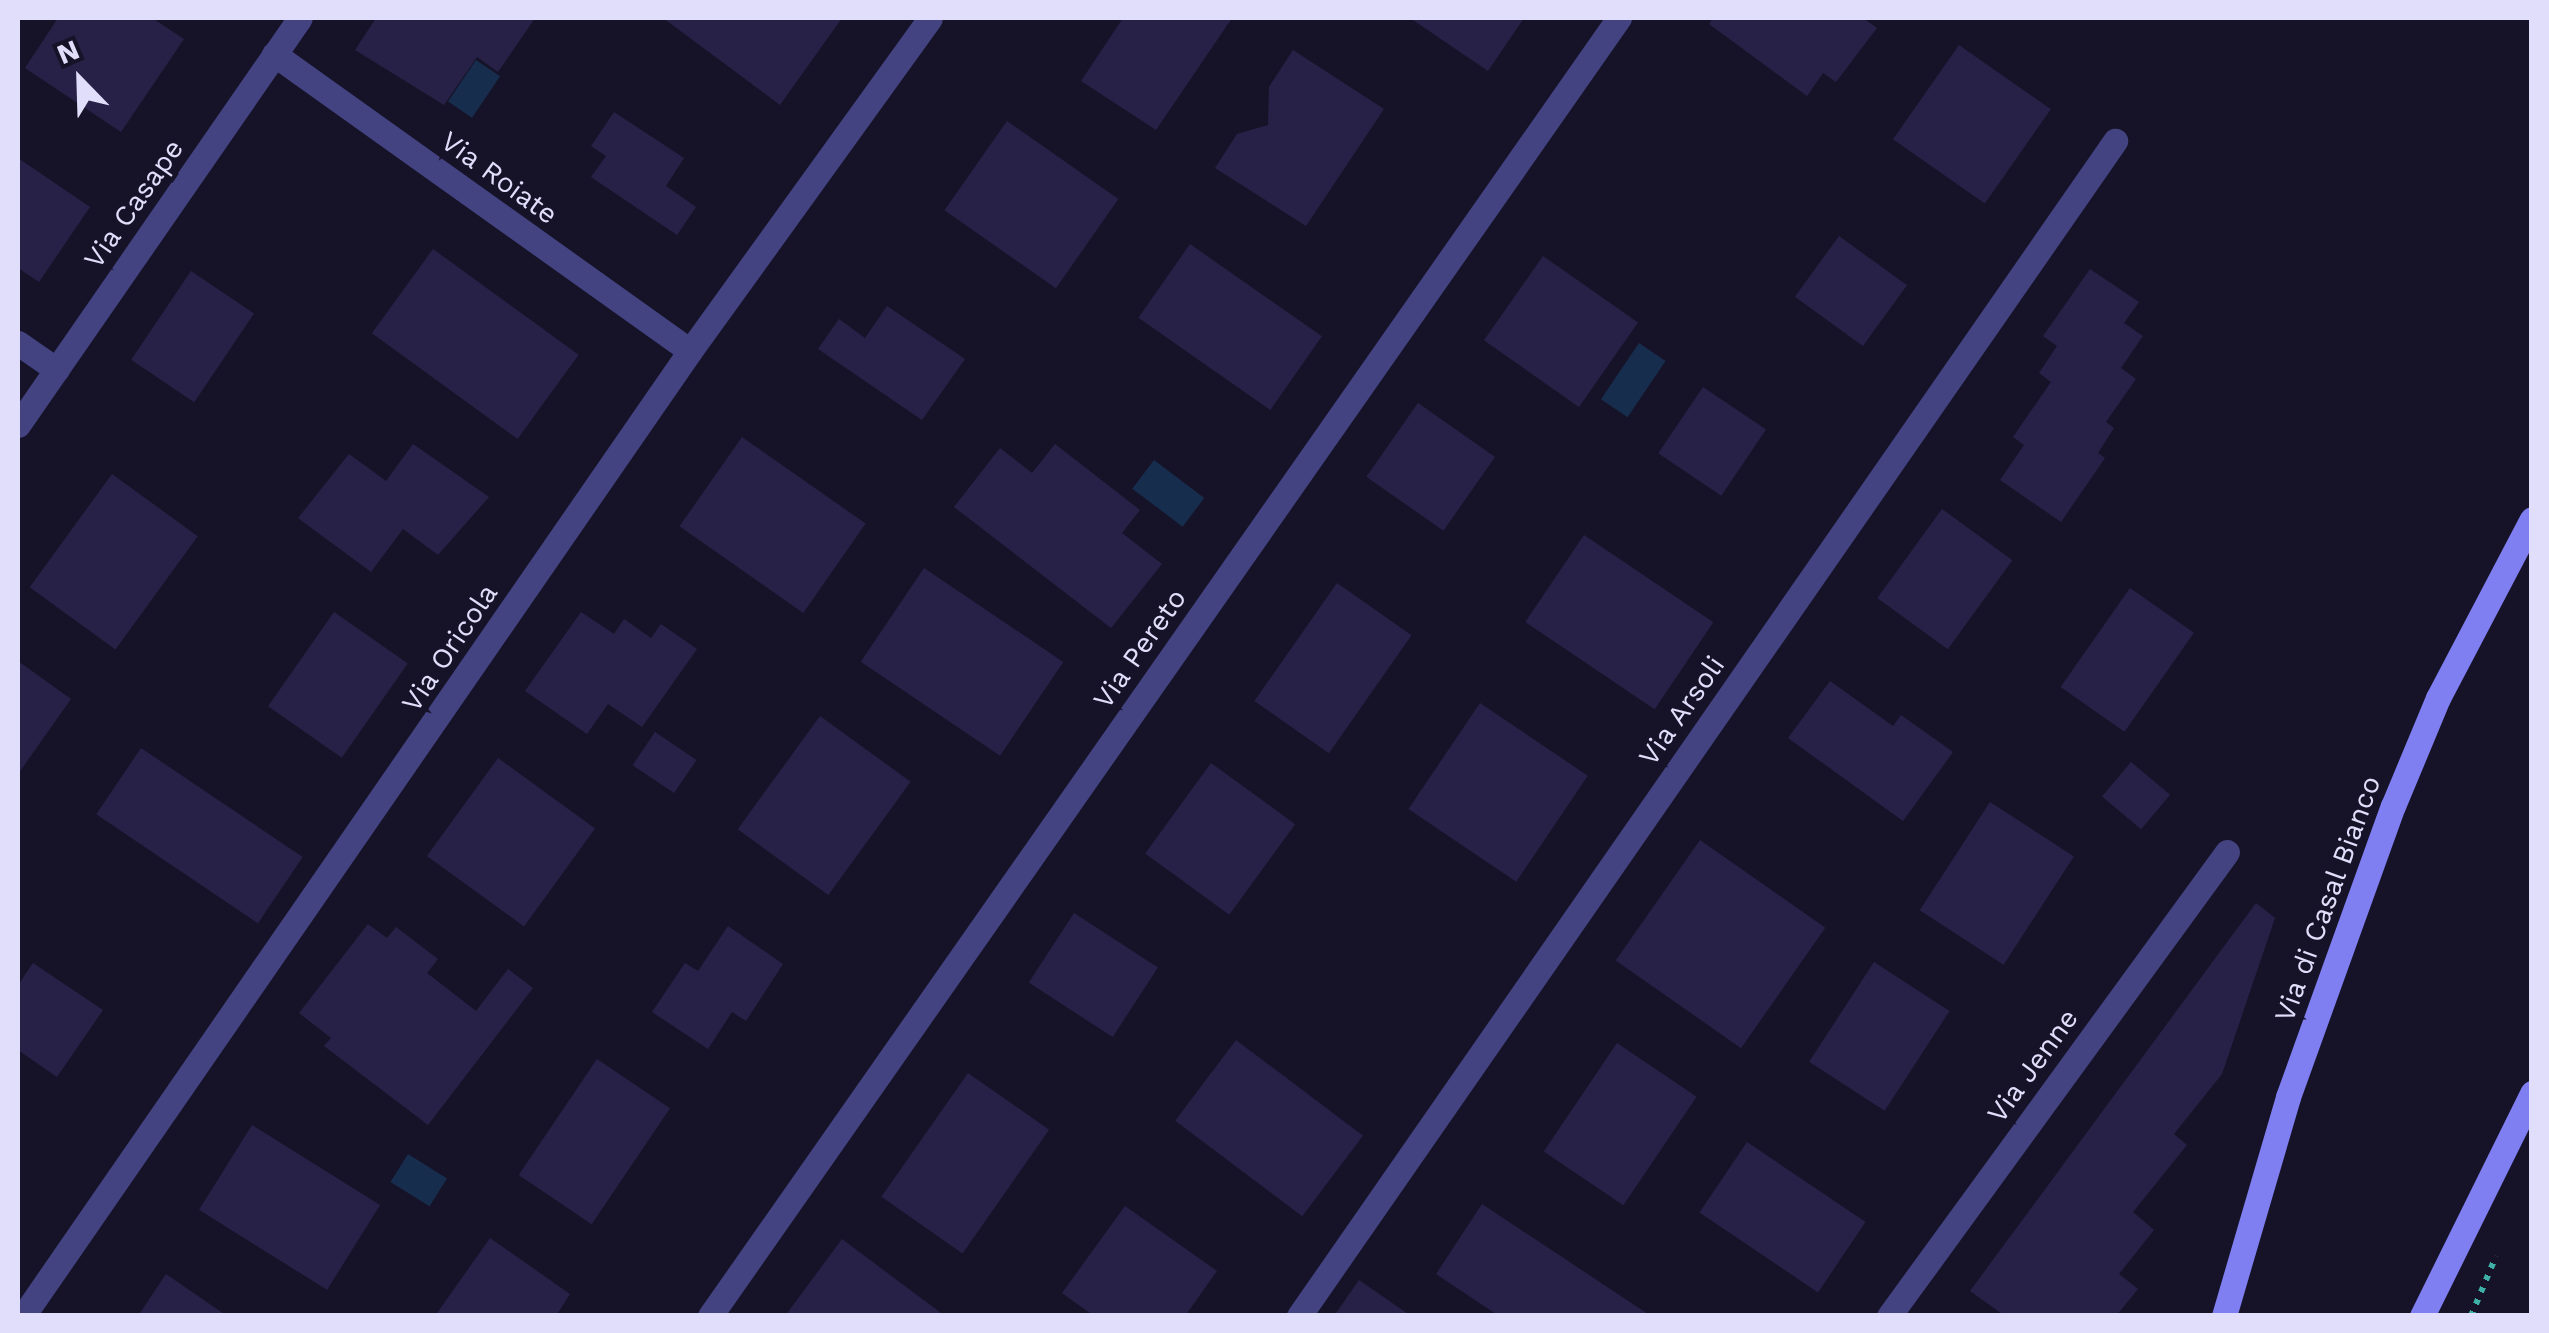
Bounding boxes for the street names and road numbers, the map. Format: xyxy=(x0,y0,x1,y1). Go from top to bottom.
street label: Via Roiate xyxy=(434,124,564,232)
street label: Via Casape xyxy=(77,133,191,275)
street label: Via Oricola xyxy=(395,577,505,719)
street label: Via Pereto xyxy=(1086,582,1194,716)
street label: Via Arsoli xyxy=(1632,649,1732,773)
street label: Via di Casal Bianco xyxy=(2268,771,2388,1027)
street label: Via Jenne xyxy=(1980,1002,2086,1130)

